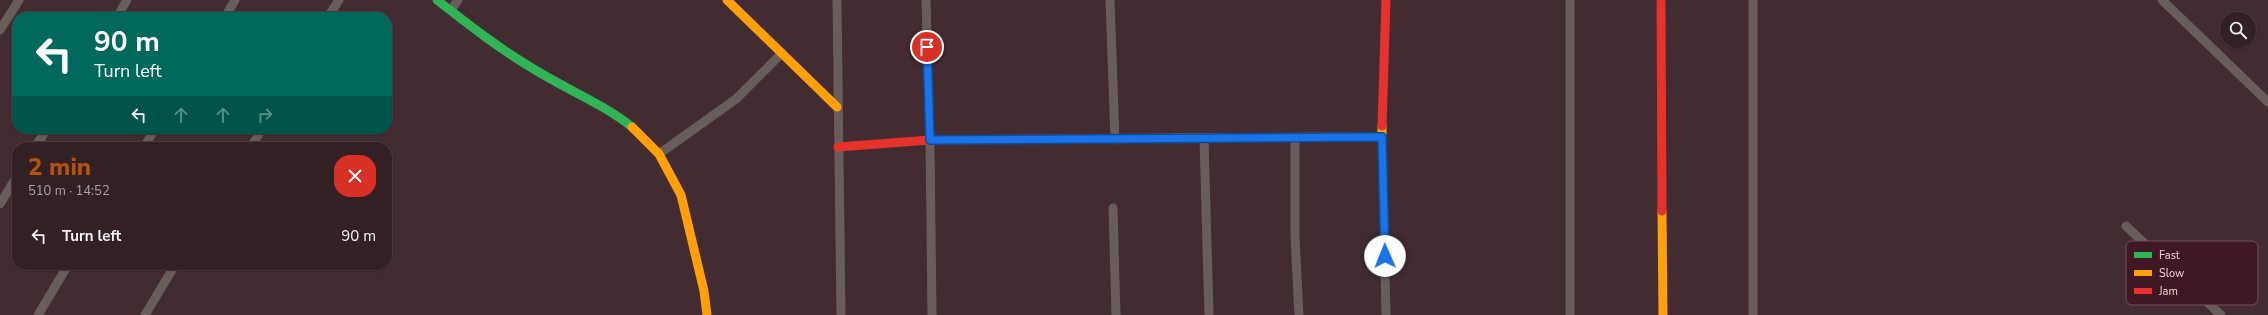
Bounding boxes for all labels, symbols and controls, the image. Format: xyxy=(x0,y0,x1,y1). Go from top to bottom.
map controls xyxy=(2220,12,2256,48)
button: search xyxy=(2220,12,2256,48)
text: 90 m xyxy=(94,23,160,61)
icon: left xyxy=(28,28,80,80)
pin xyxy=(910,30,944,64)
icon: arrive xyxy=(916,36,938,58)
text: Turn left xyxy=(94,59,162,83)
icon: left xyxy=(128,104,150,126)
icon: ahead xyxy=(170,104,192,126)
icon: ahead xyxy=(212,104,234,126)
icon: right xyxy=(254,104,276,126)
text: 2 min xyxy=(28,151,91,183)
button: close xyxy=(334,155,376,197)
text: 510 m · 14:52 xyxy=(28,182,110,200)
icon: left xyxy=(28,225,50,247)
text: Turn left xyxy=(62,226,121,246)
text: 90 m xyxy=(341,226,376,246)
position arrow xyxy=(1364,235,1406,277)
legend xyxy=(2126,241,2258,305)
text: Fast xyxy=(2159,248,2180,263)
text: Slow xyxy=(2159,266,2184,281)
text: Jam xyxy=(2158,284,2178,299)

